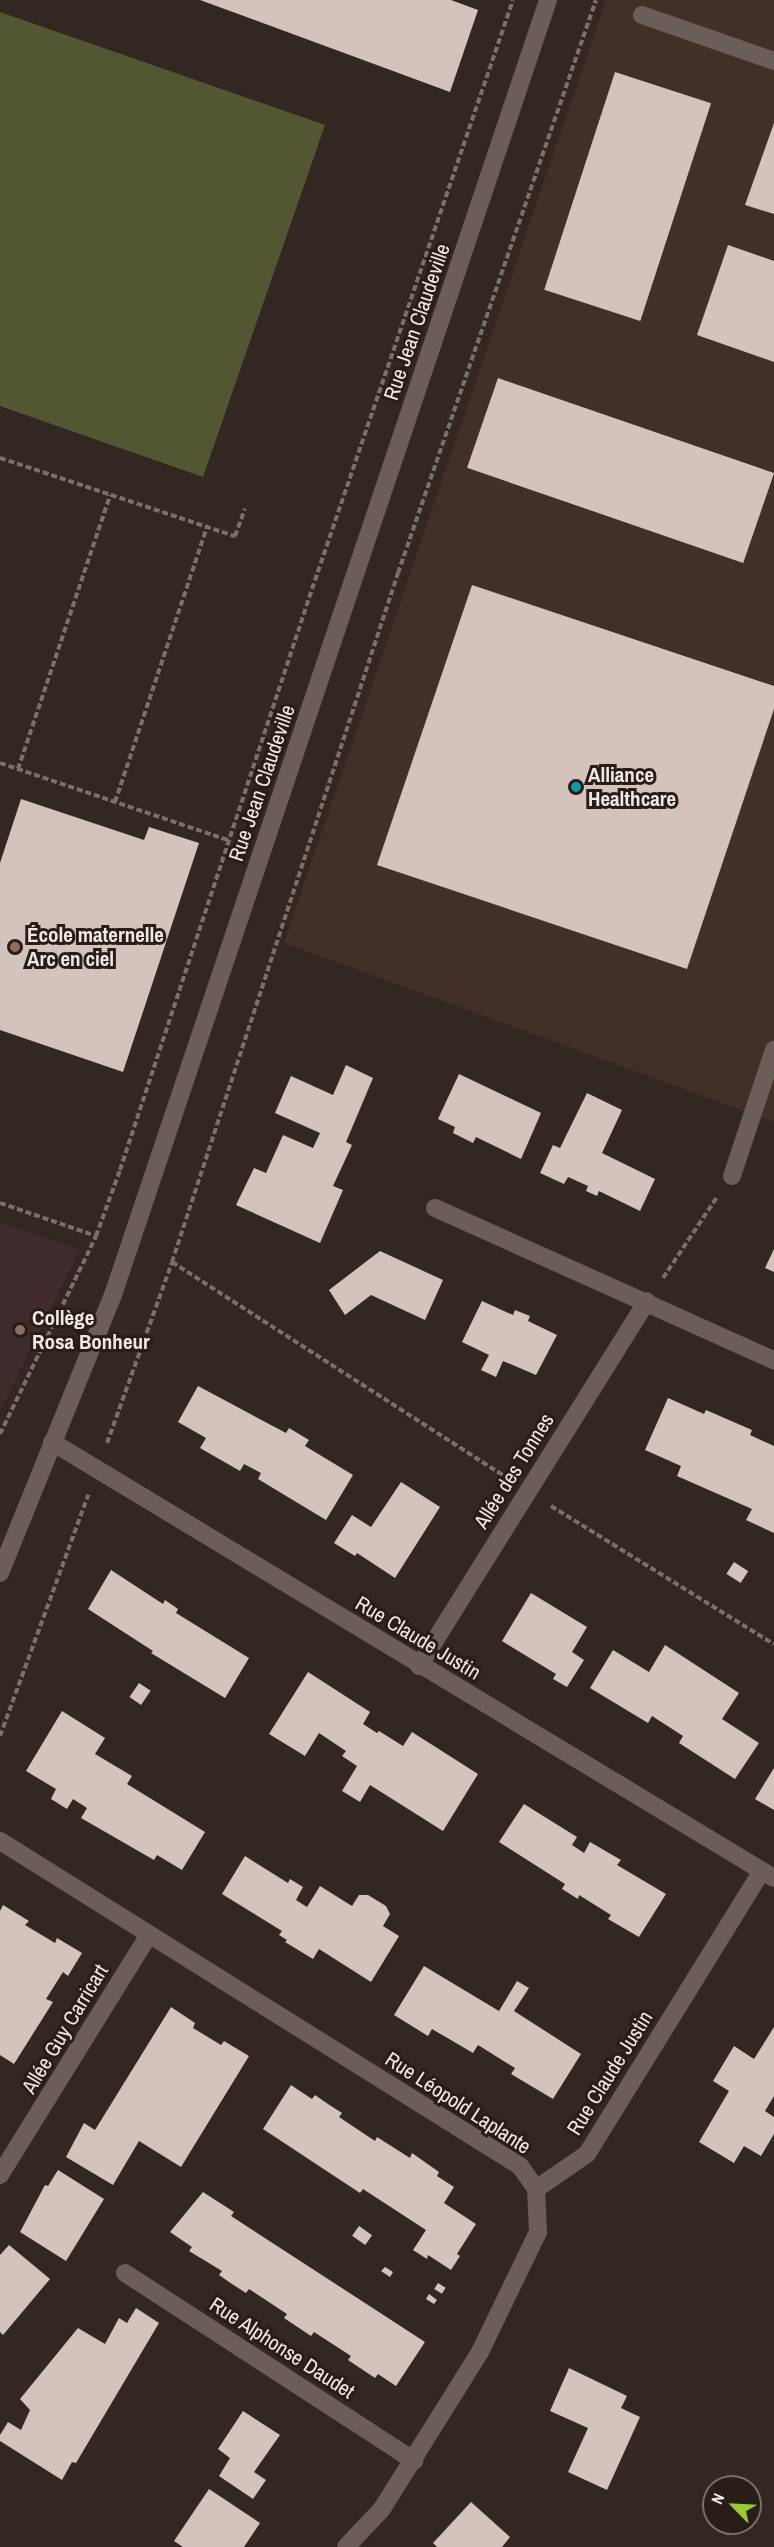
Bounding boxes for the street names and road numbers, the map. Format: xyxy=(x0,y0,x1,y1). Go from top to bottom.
street label: Rue Jean Claudeville xyxy=(378,241,456,403)
street label: Rue Jean Claudeville xyxy=(223,702,301,864)
street label: Allée des Tonnes xyxy=(469,1409,559,1533)
street label: Rue Claude Justin xyxy=(351,1591,485,1685)
street label: Allée Guy Carricart xyxy=(16,1960,114,2098)
street label: Rue Claude Justin xyxy=(562,2006,658,2140)
street label: Rue Léopold Laplante xyxy=(380,2047,536,2159)
street label: Rue Alphonse Daudet xyxy=(204,2292,360,2404)

